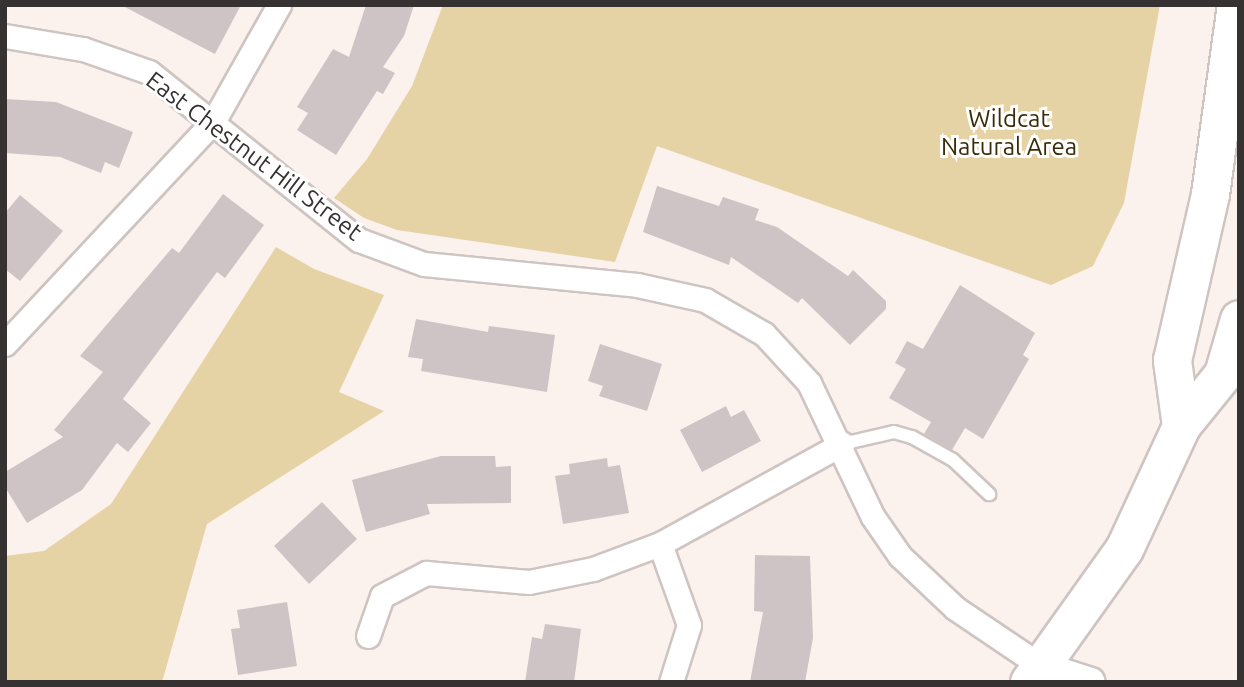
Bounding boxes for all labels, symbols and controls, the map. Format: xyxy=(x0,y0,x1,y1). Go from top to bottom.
street label: East Chestnut Hill Street xyxy=(140,65,368,247)
park label: Wildcat Natural Area xyxy=(941,105,1077,161)

